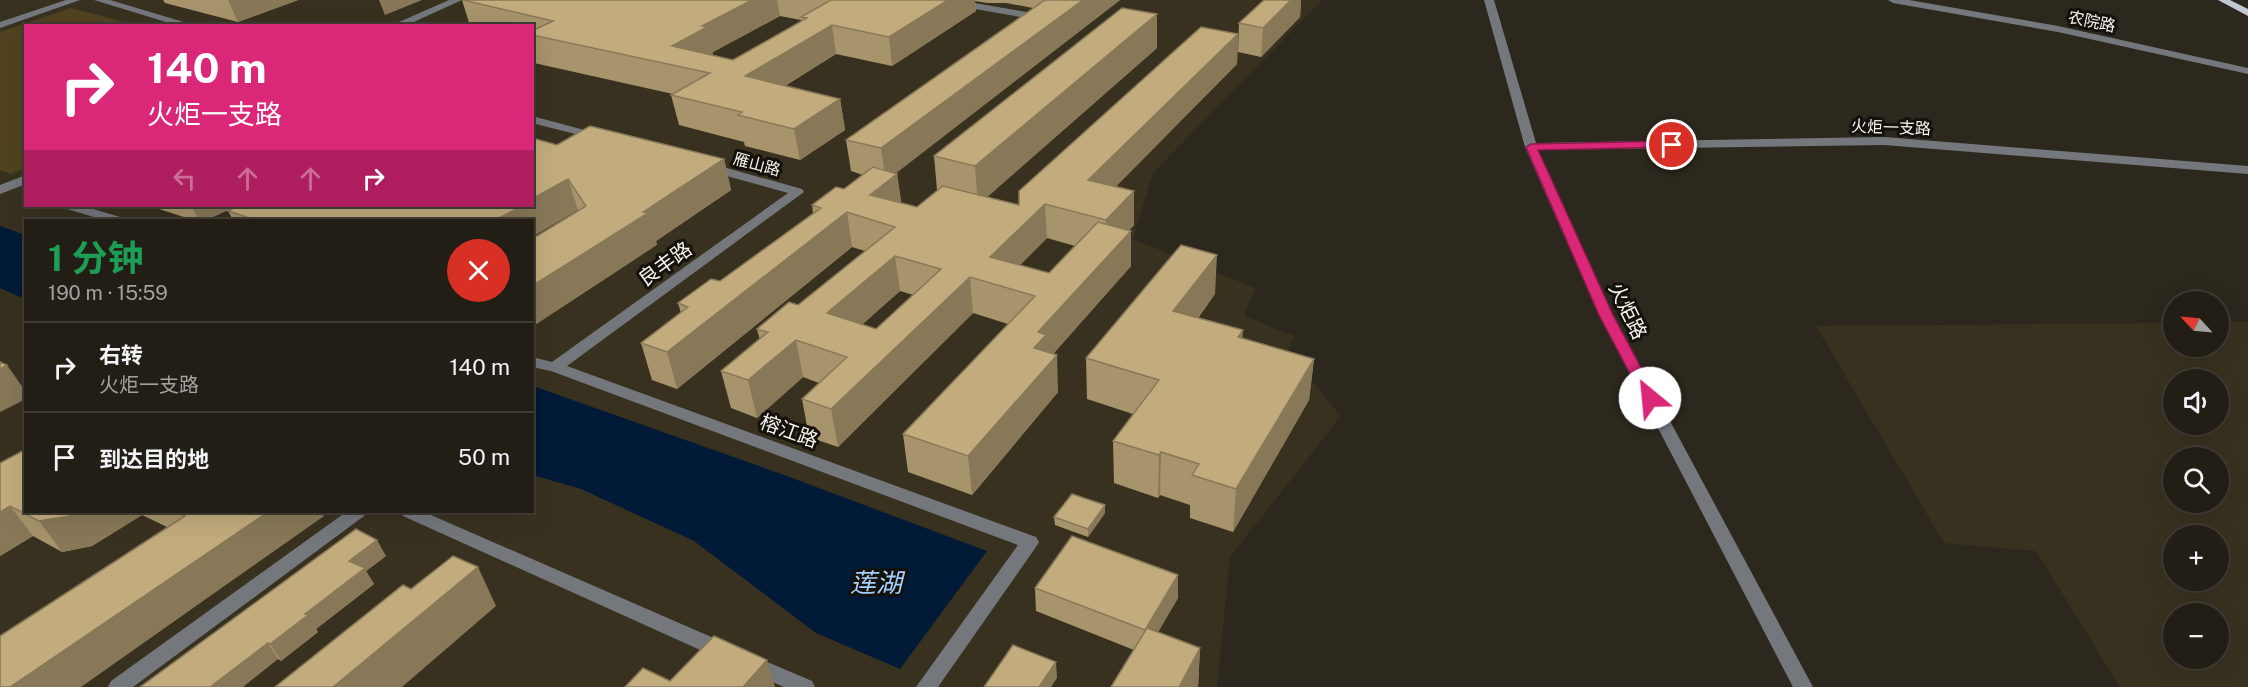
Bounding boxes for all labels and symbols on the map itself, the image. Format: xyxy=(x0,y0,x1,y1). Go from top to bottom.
street label: 农院路 xyxy=(2066,7,2117,36)
street label: 火炬一支路 xyxy=(1851,117,1931,138)
pin xyxy=(1646,119,1697,170)
street label: 雁山路 xyxy=(731,149,783,180)
street label: 良丰路 xyxy=(634,237,696,291)
street label: 火炬路 xyxy=(1604,279,1652,343)
north arrow xyxy=(2163,291,2229,357)
position arrow xyxy=(1618,366,1682,430)
street label: 榕江路 xyxy=(757,409,821,453)
water label: 莲湖 xyxy=(850,567,906,598)

